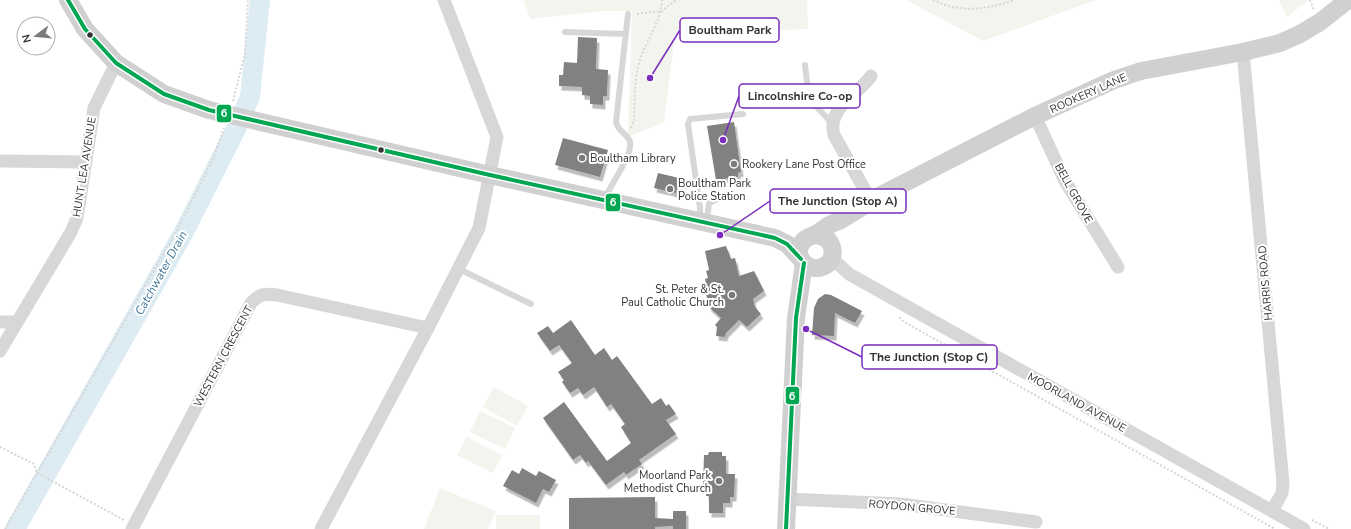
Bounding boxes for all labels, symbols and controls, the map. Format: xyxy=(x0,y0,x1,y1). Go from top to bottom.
north arrow xyxy=(16,16,56,56)
callout: Boultham Park xyxy=(680,18,779,42)
text: Boultham Park xyxy=(689,22,772,38)
unlabelled marker xyxy=(85,30,95,40)
text: N xyxy=(19,33,35,45)
street label: ROOKERY LANE xyxy=(1047,70,1129,117)
callout: Lincolnshire Co-op xyxy=(739,84,860,108)
text: Lincolnshire Co-op xyxy=(748,88,852,104)
line badge: 6 xyxy=(216,104,232,123)
text: 6 xyxy=(221,106,228,121)
street label: HUNT LEA AVENUE xyxy=(69,116,100,218)
unlabelled marker xyxy=(376,145,386,155)
place label: Boultham Library xyxy=(590,151,676,166)
marker: Boultham Library xyxy=(577,153,587,163)
place label: Rookery Lane Post Office xyxy=(742,157,866,172)
marker: Rookery Lane Post Office xyxy=(729,159,739,169)
street label: BELL GROVE xyxy=(1051,161,1096,226)
place label: Boultham Park Police Station xyxy=(678,176,752,204)
marker: Boultham Park Police Station xyxy=(665,184,675,194)
callout: The Junction (Stop A) xyxy=(770,189,906,213)
line badge: 6 xyxy=(605,193,621,212)
text: The Junction (Stop A) xyxy=(778,193,898,209)
text: 6 xyxy=(610,195,617,210)
water label: Catchwater Drain xyxy=(131,228,191,318)
street label: HARRIS ROAD xyxy=(1255,245,1276,321)
place label: St. Peter & St. Paul Catholic Church xyxy=(621,282,724,310)
marker: St. Peter & St. Paul Catholic Church xyxy=(727,290,737,300)
street label: WESTERN CRESCENT xyxy=(190,303,257,410)
callout: The Junction (Stop C) xyxy=(862,345,997,369)
text: The Junction (Stop C) xyxy=(869,349,989,365)
street label: MOORLAND AVENUE xyxy=(1025,369,1129,436)
line badge: 6 xyxy=(785,386,800,405)
text: 6 xyxy=(789,389,796,404)
place label: Moorland Park Methodist Church xyxy=(624,468,711,496)
marker: Moorland Park Methodist Church xyxy=(714,476,724,486)
street label: ROYDON GROVE xyxy=(868,496,956,519)

